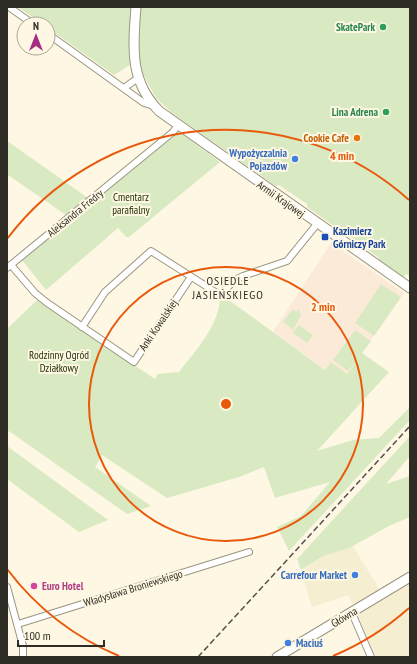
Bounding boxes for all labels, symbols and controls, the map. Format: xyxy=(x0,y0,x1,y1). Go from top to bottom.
north arrow xyxy=(16,16,56,56)
text: N xyxy=(33,19,39,33)
place label: SkatePark xyxy=(336,20,375,34)
marker: SkatePark xyxy=(378,22,388,32)
place label: Lina Adrena xyxy=(332,105,378,119)
marker: Lina Adrena xyxy=(381,107,391,117)
place label: Cookie Cafe xyxy=(304,131,349,145)
marker: Cookie Cafe xyxy=(352,133,362,143)
place label: Wypożyczalnia Pojazdów xyxy=(228,146,287,173)
text: 4 min xyxy=(330,148,354,163)
marker: Wypożyczalnia Pojazdów xyxy=(290,154,300,164)
street label: Armii Krajowej xyxy=(254,177,308,221)
street label: Aleksandra Fredry xyxy=(44,186,107,240)
park label: Cmentarz parafialny xyxy=(112,190,151,217)
place label: Kazimierz Górniczy Park xyxy=(333,224,386,251)
marker: Kazimierz Górniczy Park xyxy=(320,232,330,242)
district label: OSIEDLE JASIEŃSKIEGO xyxy=(191,273,264,302)
street label: Anki Kowalskiej xyxy=(136,296,180,354)
text: 2 min xyxy=(311,299,335,314)
park label: Rodzinny Ogród Działkowy xyxy=(29,348,89,375)
centre of rings xyxy=(219,397,233,411)
street label: Władysława Broniewskiego xyxy=(82,566,184,610)
place label: Carrefour Market xyxy=(281,568,348,582)
marker: Carrefour Market xyxy=(350,570,360,580)
place label: Euro Hotel xyxy=(42,579,84,593)
marker: Euro Hotel xyxy=(29,581,39,591)
street label: Główna xyxy=(328,604,360,630)
scale bar xyxy=(18,622,104,648)
text: 100 m xyxy=(24,628,51,643)
place label: Maciuś xyxy=(296,636,323,650)
marker: Maciuś xyxy=(283,638,293,648)

